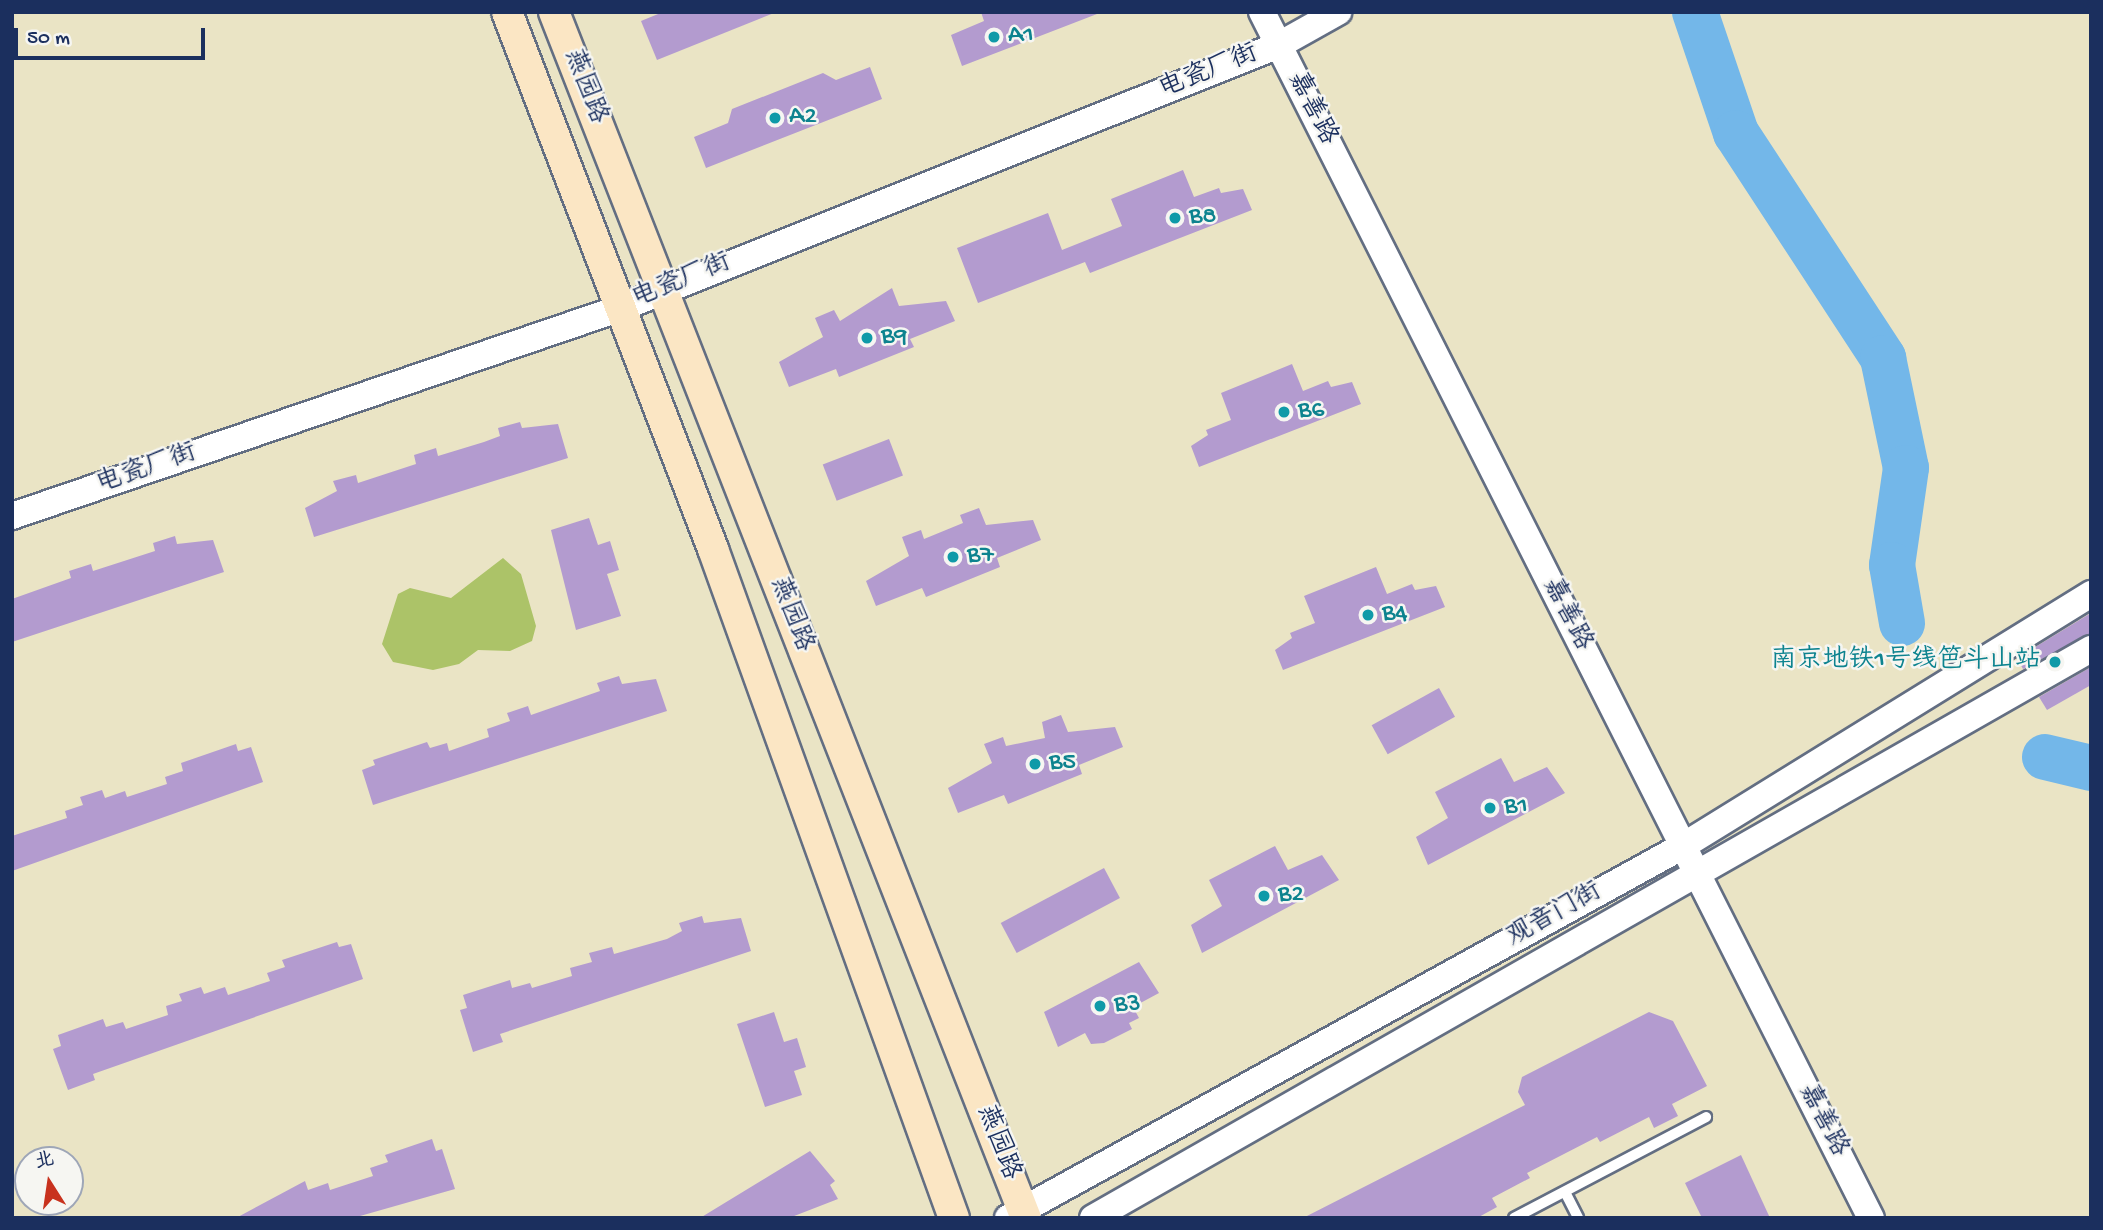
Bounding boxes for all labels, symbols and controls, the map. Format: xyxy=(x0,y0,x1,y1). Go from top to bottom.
scale bar xyxy=(18,14,208,58)
place label: A1 xyxy=(1008,21,1034,53)
text: 50 m xyxy=(27,27,70,52)
marker: A1 xyxy=(986,29,1002,45)
street label: 电瓷厂街 xyxy=(1155,39,1263,107)
street label: 燕园路 xyxy=(555,45,613,129)
street label: 嘉善路 xyxy=(1279,67,1343,151)
place label: A2 xyxy=(789,102,817,134)
marker: A2 xyxy=(767,110,783,126)
place label: B8 xyxy=(1189,202,1217,234)
marker: B8 xyxy=(1167,210,1183,226)
street label: 电瓷厂街 xyxy=(628,248,736,316)
place label: B9 xyxy=(881,322,907,354)
marker: B9 xyxy=(859,330,875,346)
place label: B6 xyxy=(1298,396,1324,428)
marker: B6 xyxy=(1276,404,1292,420)
street label: 电瓷厂街 xyxy=(93,438,201,502)
place label: B7 xyxy=(967,541,994,573)
marker: B7 xyxy=(945,549,961,565)
street label: 燕园路 xyxy=(761,573,819,657)
street label: 嘉善路 xyxy=(1534,573,1598,657)
place label: B4 xyxy=(1382,599,1408,631)
marker: B4 xyxy=(1360,607,1376,623)
place label: 南京地铁1号线笆斗山站 xyxy=(1771,646,2041,678)
marker: 南京地铁1号线笆斗山站 xyxy=(2047,654,2063,670)
place label: B5 xyxy=(1049,748,1076,780)
marker: B5 xyxy=(1027,756,1043,772)
place label: B1 xyxy=(1504,792,1528,824)
marker: B1 xyxy=(1482,800,1498,816)
street label: 观音门街 xyxy=(1502,877,1608,955)
place label: B2 xyxy=(1278,880,1304,912)
marker: B2 xyxy=(1256,888,1272,904)
place label: B3 xyxy=(1114,990,1141,1022)
marker: B3 xyxy=(1092,998,1108,1014)
street label: 嘉善路 xyxy=(1790,1079,1854,1163)
street label: 燕园路 xyxy=(968,1101,1026,1185)
north arrow xyxy=(14,1146,84,1216)
text: 北 xyxy=(33,1149,57,1175)

